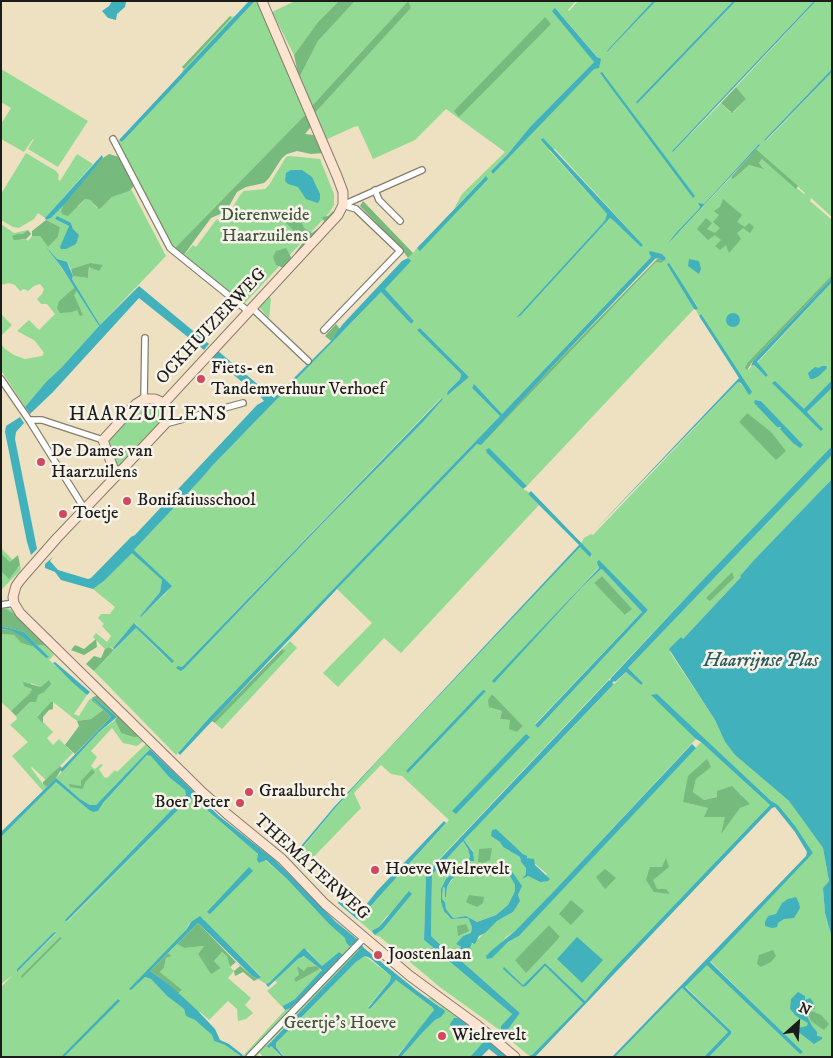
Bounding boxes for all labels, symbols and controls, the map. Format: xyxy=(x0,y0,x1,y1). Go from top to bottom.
park label: Dierenweide Haarzuilens xyxy=(221,205,309,248)
street label: OCKHUIZERWEG xyxy=(152,264,272,390)
place label: Fiets- en Tandemverhuur Verhoef xyxy=(211,358,385,400)
marker: Fiets- en Tandemverhuur Verhoef xyxy=(195,373,207,385)
district label: HAARZUILENS xyxy=(67,404,229,428)
place label: De Dames van Haarzuilens xyxy=(51,441,153,484)
marker: De Dames van Haarzuilens xyxy=(35,456,47,468)
place label: Bonifatiusschool xyxy=(137,490,256,512)
marker: Bonifatiusschool xyxy=(121,495,133,507)
place label: Toetje xyxy=(73,503,118,525)
marker: Toetje xyxy=(57,508,69,520)
water label: Haarrijnse Plas xyxy=(704,651,818,673)
place label: Graalburcht xyxy=(259,781,346,803)
marker: Graalburcht xyxy=(243,786,255,798)
place label: Boer Peter xyxy=(154,792,230,814)
marker: Boer Peter xyxy=(234,797,246,809)
street label: THEMATERWEG xyxy=(248,810,374,926)
place label: Hoeve Wielrevelt xyxy=(385,859,510,881)
marker: Hoeve Wielrevelt xyxy=(369,864,381,876)
place label: Joostenlaan xyxy=(388,944,471,966)
marker: Joostenlaan xyxy=(372,949,384,961)
north arrow xyxy=(773,998,823,1048)
text: N xyxy=(795,999,814,1020)
park label: Geertje's Hoeve xyxy=(284,1013,396,1035)
place label: Wielrevelt xyxy=(452,1025,527,1047)
marker: Wielrevelt xyxy=(436,1030,448,1042)

